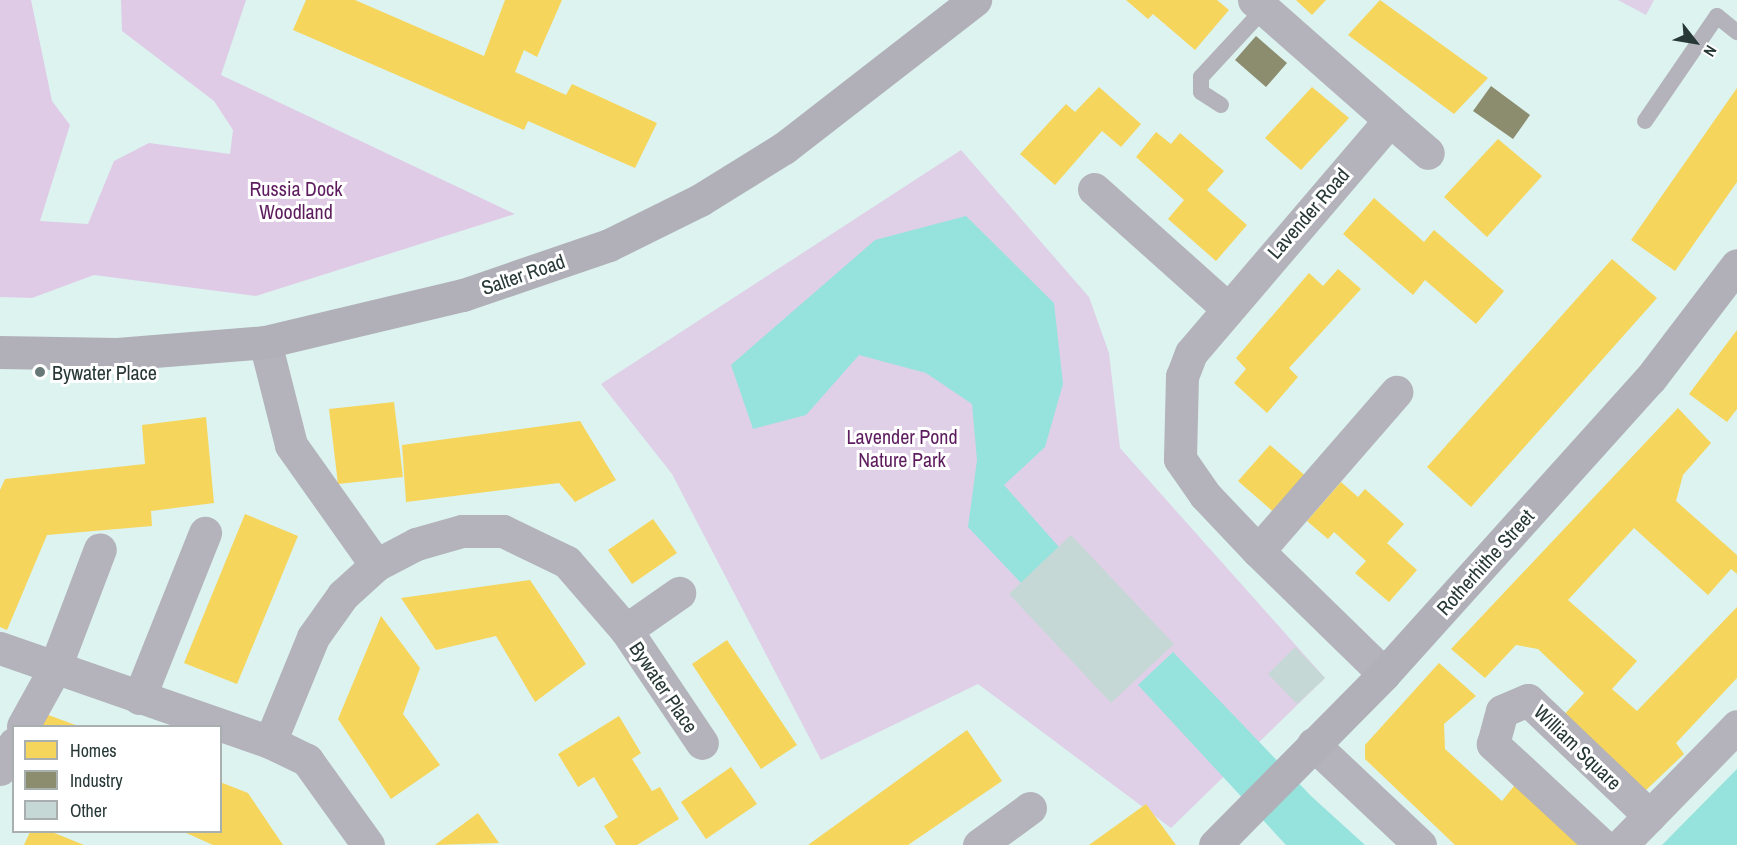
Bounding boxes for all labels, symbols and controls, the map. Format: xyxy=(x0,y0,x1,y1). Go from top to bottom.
north arrow xyxy=(1665,12,1725,72)
text: N xyxy=(1699,42,1722,61)
street label: Lavender Road xyxy=(1262,163,1354,263)
park label: Russia Dock Woodland xyxy=(250,176,342,223)
street label: Salter Road xyxy=(478,249,568,299)
place label: Bywater Place xyxy=(52,360,157,384)
marker: Bywater Place xyxy=(33,365,47,379)
park label: Lavender Pond Nature Park xyxy=(846,425,958,472)
street label: Rotherhithe Street xyxy=(1431,504,1539,620)
street label: Bywater Place xyxy=(625,637,703,737)
street label: William Square xyxy=(1529,699,1627,795)
legend xyxy=(12,725,222,833)
text: Homes xyxy=(70,738,117,763)
text: Industry xyxy=(70,768,123,793)
text: Other xyxy=(70,798,107,823)

